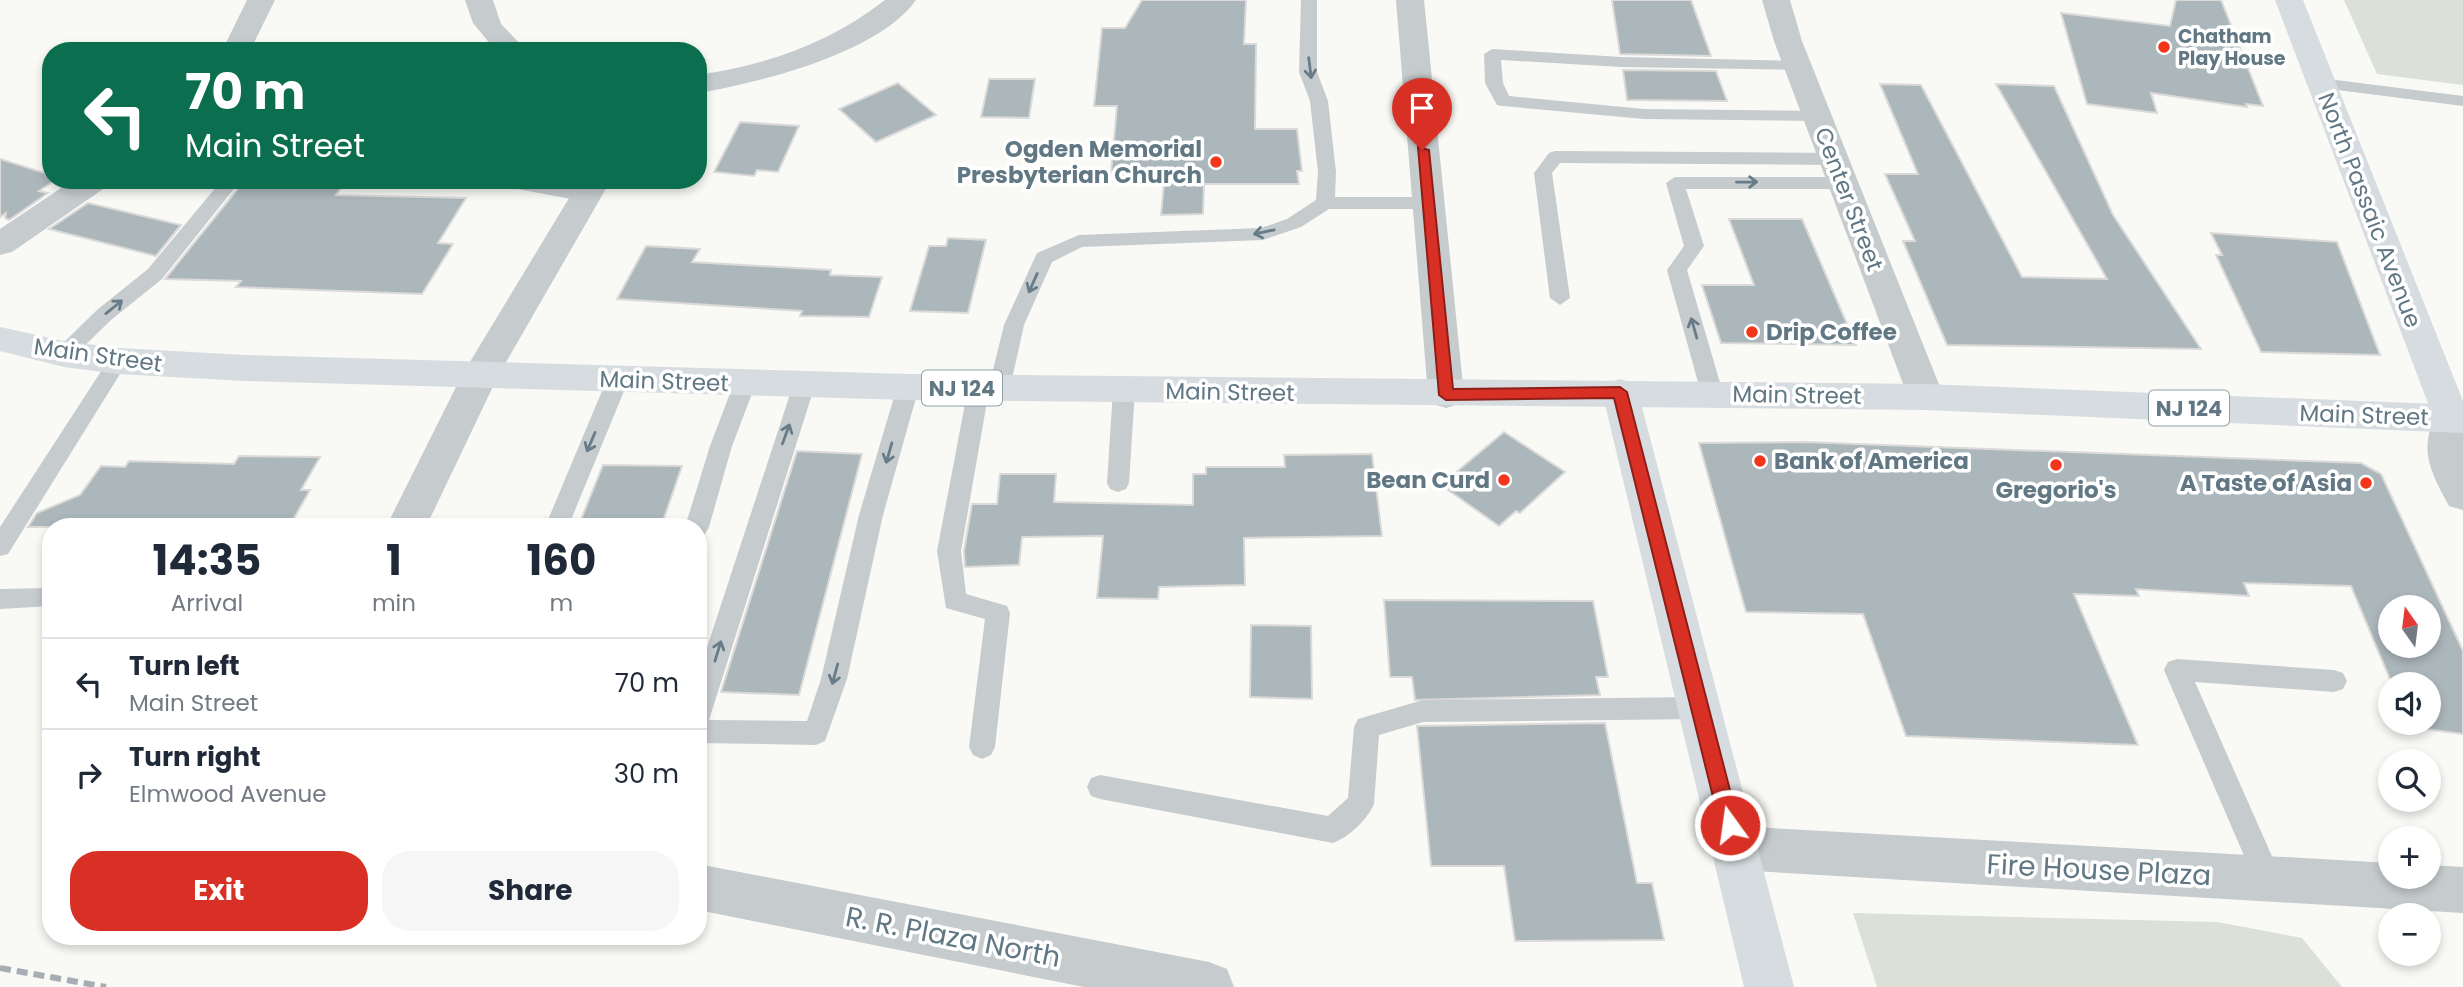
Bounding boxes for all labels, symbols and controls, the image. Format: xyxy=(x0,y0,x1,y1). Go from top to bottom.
place label: Chatham Play House xyxy=(2178,23,2286,72)
marker: Chatham Play House xyxy=(2156,39,2172,55)
one-way arrow xyxy=(1303,56,1316,79)
text: 70 m xyxy=(185,58,305,126)
icon: left xyxy=(70,70,161,161)
pin xyxy=(1392,78,1452,150)
street label: North Passaic Avenue xyxy=(2310,88,2430,332)
icon: arrive xyxy=(1403,89,1441,127)
text: Main Street xyxy=(185,123,365,168)
street label: Center Street xyxy=(1807,123,1891,275)
place label: Ogden Memorial Presbyterian Church xyxy=(957,133,1202,191)
marker: Ogden Memorial Presbyterian Church xyxy=(1208,154,1224,170)
one-way arrow xyxy=(1735,175,1758,189)
one-way arrow xyxy=(1253,226,1276,239)
one-way arrow xyxy=(1026,272,1039,293)
one-way arrow xyxy=(104,299,122,315)
place label: Drip Coffee xyxy=(1766,316,1897,348)
one-way arrow xyxy=(1686,317,1699,339)
marker: Drip Coffee xyxy=(1744,324,1760,340)
street label: Main Street xyxy=(32,330,164,380)
street label: Main Street xyxy=(599,363,729,399)
road number: NJ 124 xyxy=(922,370,1002,406)
street label: Main Street xyxy=(1165,375,1295,409)
street label: Main Street xyxy=(1732,378,1862,412)
road number: NJ 124 xyxy=(2149,390,2229,426)
street label: Main Street xyxy=(2299,397,2429,433)
one-way arrow xyxy=(781,424,794,446)
one-way arrow xyxy=(584,431,597,452)
one-way arrow xyxy=(882,442,895,464)
place label: Bank of America xyxy=(1774,445,1969,477)
marker: Bank of America xyxy=(1752,453,1768,469)
marker: Gregorio's xyxy=(2048,457,2064,473)
place label: Bean Curd xyxy=(1366,464,1490,496)
place label: A Taste of Asia xyxy=(2180,467,2352,499)
marker: Bean Curd xyxy=(1496,472,1512,488)
place label: Gregorio's xyxy=(1995,474,2117,506)
marker: A Taste of Asia xyxy=(2358,475,2374,491)
text: 14:35 xyxy=(153,531,261,590)
text: 1 xyxy=(386,531,402,590)
text: 160 xyxy=(527,531,596,590)
text: Arrival xyxy=(171,587,243,619)
text: min xyxy=(372,587,416,619)
text: m xyxy=(550,587,573,619)
north arrow xyxy=(2378,595,2441,658)
map controls xyxy=(2378,595,2441,966)
one-way arrow xyxy=(713,641,726,663)
text: Turn left xyxy=(129,648,240,684)
one-way arrow xyxy=(828,662,841,685)
icon: left xyxy=(70,665,108,703)
text: 70 m xyxy=(615,665,679,701)
button: sound xyxy=(2378,672,2441,735)
text: Main Street xyxy=(129,687,258,719)
text: Turn right xyxy=(129,739,261,775)
button: search xyxy=(2378,749,2441,812)
icon: right xyxy=(70,756,108,794)
text: 30 m xyxy=(614,756,679,792)
text: Elmwood Avenue xyxy=(129,778,327,810)
position arrow xyxy=(1693,788,1767,862)
button: + xyxy=(2378,826,2441,889)
street label: Fire House Plaza xyxy=(1986,845,2212,895)
button: Exit xyxy=(70,851,368,931)
button: Share xyxy=(382,851,679,931)
street label: R. R. Plaza North xyxy=(842,897,1064,977)
button: − xyxy=(2378,903,2441,966)

